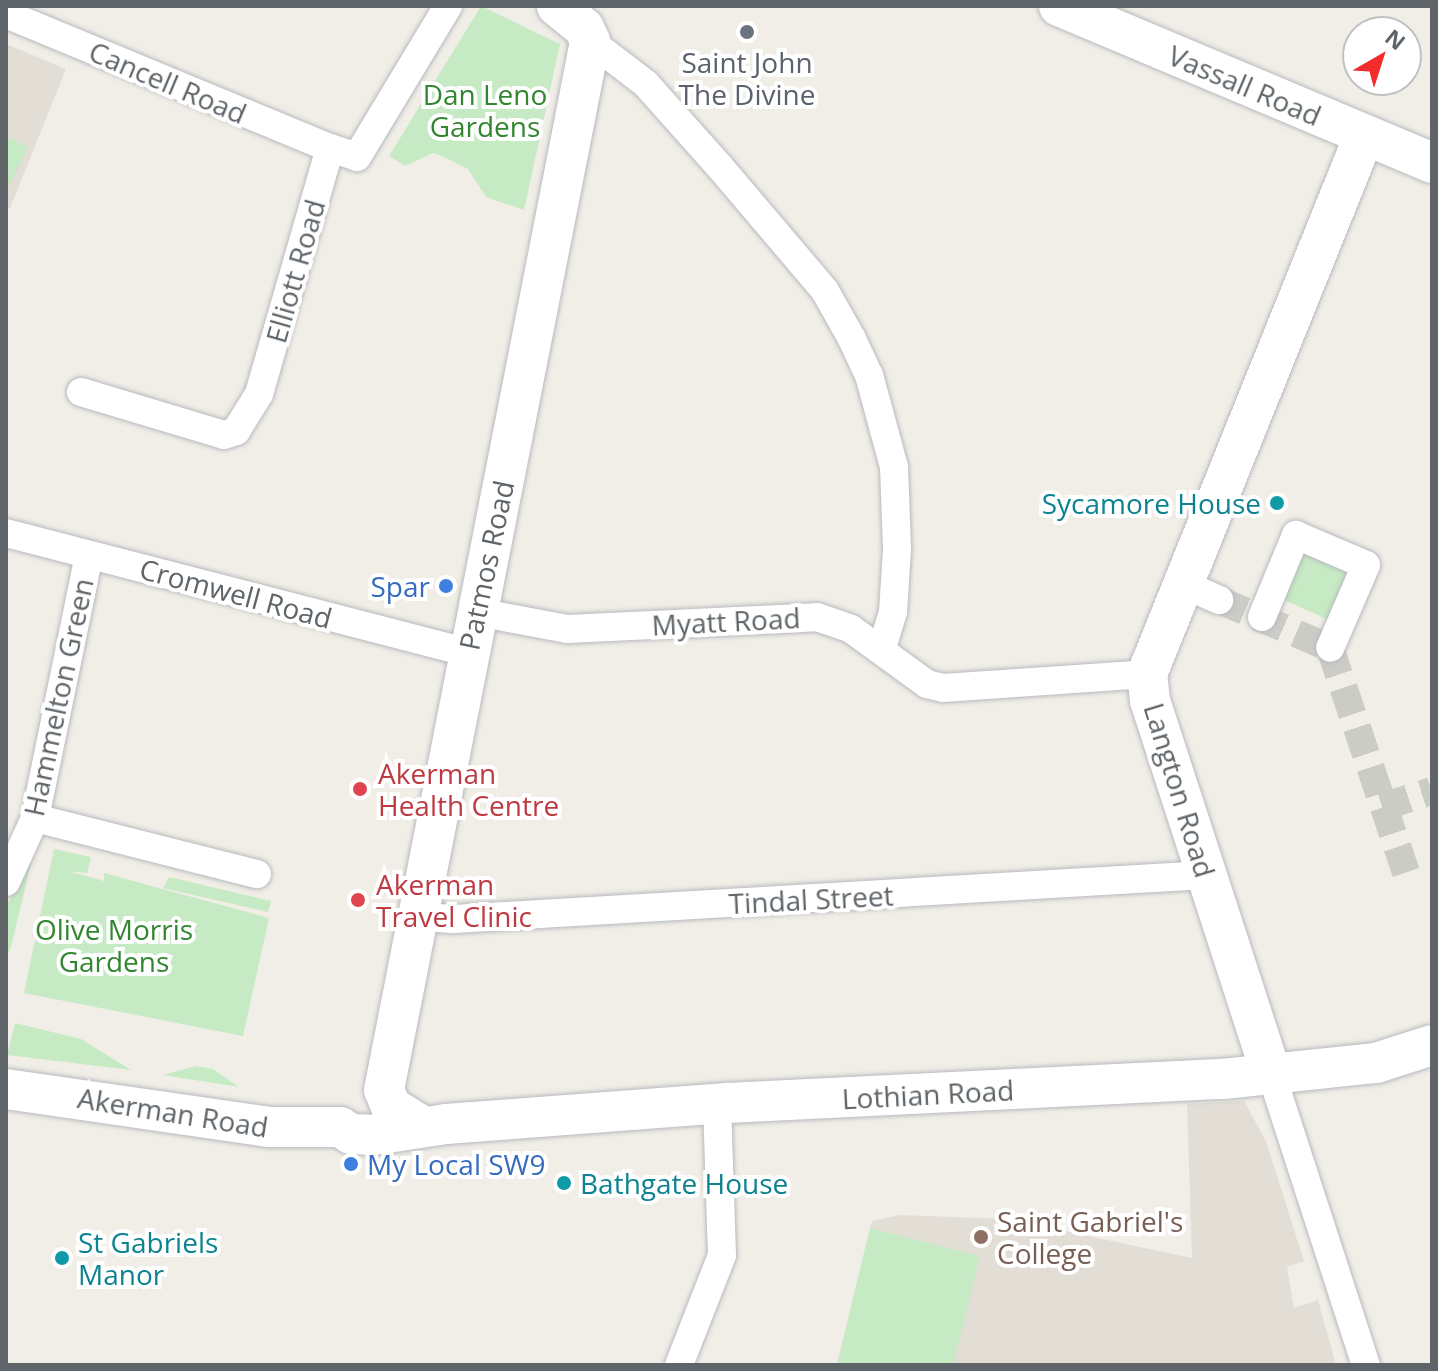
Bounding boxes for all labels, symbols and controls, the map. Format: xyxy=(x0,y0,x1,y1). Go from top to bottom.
north arrow xyxy=(1342,16,1422,96)
text: N xyxy=(1379,22,1412,56)
marker: Saint John The Divine xyxy=(738,23,756,41)
street label: Cancell Road xyxy=(84,34,252,130)
street label: Vassall Road xyxy=(1164,38,1326,132)
place label: Saint John The Divine xyxy=(679,45,815,111)
park label: Dan Leno Gardens xyxy=(423,77,547,143)
street label: Elliott Road xyxy=(259,195,331,347)
street label: Patmos Road xyxy=(452,477,520,653)
place label: Sycamore House xyxy=(1042,486,1261,520)
marker: Sycamore House xyxy=(1268,494,1286,512)
street label: Cromwell Road xyxy=(136,551,336,635)
place label: Spar xyxy=(371,569,430,603)
street label: Hammelton Green xyxy=(16,575,100,819)
marker: Spar xyxy=(437,577,455,595)
street label: Myatt Road xyxy=(651,600,801,642)
street label: Langton Road xyxy=(1138,699,1222,881)
place label: Akerman Health Centre xyxy=(378,756,559,822)
marker: Akerman Health Centre xyxy=(349,778,371,800)
place label: Akerman Travel Clinic xyxy=(376,867,532,933)
street label: Tindal Street xyxy=(728,878,894,920)
marker: Akerman Travel Clinic xyxy=(347,889,369,911)
park label: Olive Morris Gardens xyxy=(35,912,193,978)
street label: Lothian Road xyxy=(841,1073,1015,1115)
street label: Akerman Road xyxy=(75,1080,271,1144)
place label: My Local SW9 xyxy=(367,1147,545,1181)
marker: My Local SW9 xyxy=(342,1155,360,1173)
place label: Bathgate House xyxy=(580,1166,788,1200)
marker: Bathgate House xyxy=(555,1174,573,1192)
place label: Saint Gabriel's College xyxy=(997,1204,1183,1270)
place label: St Gabriels Manor xyxy=(78,1225,218,1291)
marker: Saint Gabriel's College xyxy=(972,1228,990,1246)
marker: St Gabriels Manor xyxy=(53,1249,71,1267)

